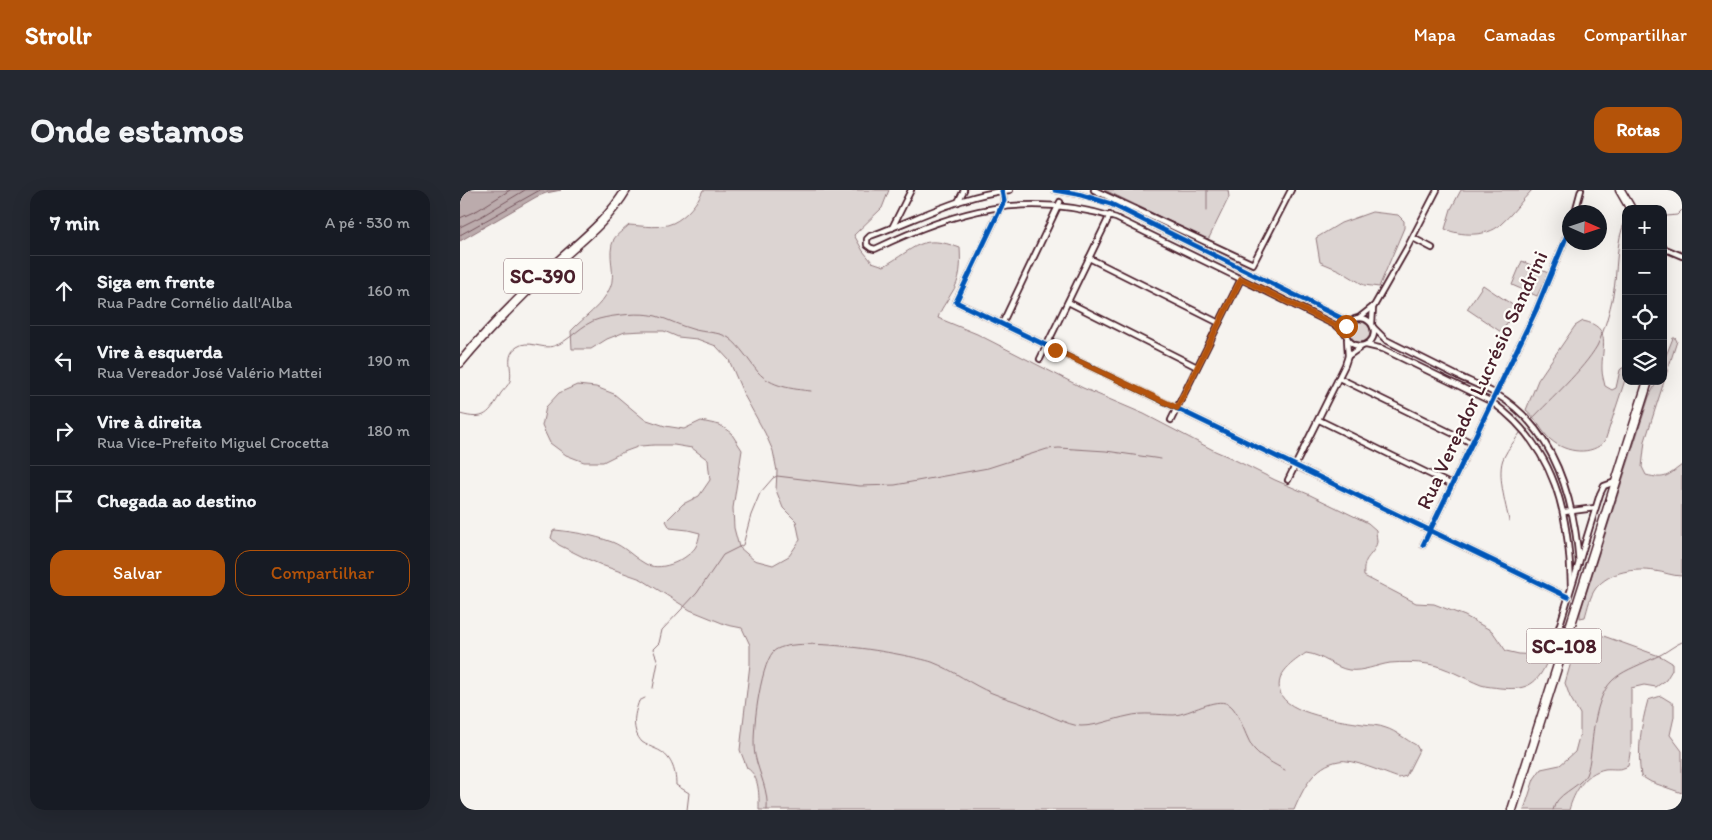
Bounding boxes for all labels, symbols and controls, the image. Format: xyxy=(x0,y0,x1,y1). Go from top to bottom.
text: Strollr xyxy=(25,21,91,50)
text: Mapa xyxy=(1414,24,1456,46)
text: Camadas xyxy=(1484,24,1556,46)
text: Compartilhar xyxy=(1584,24,1687,46)
button: Rotas xyxy=(1594,107,1682,153)
text: Onde estamos xyxy=(30,109,244,151)
north arrow xyxy=(1562,205,1607,250)
map controls xyxy=(1622,205,1667,385)
button: + xyxy=(1622,205,1667,250)
text: 7 min xyxy=(50,210,99,235)
text: A pé · 530 m xyxy=(325,213,410,232)
street label: Rua Vereador Lucrésio Sandrini xyxy=(1411,247,1553,513)
button: − xyxy=(1622,250,1667,295)
road number: SC-390 xyxy=(504,258,582,294)
text: Siga em frente xyxy=(97,270,215,293)
icon: ahead xyxy=(50,277,78,305)
text: 160 m xyxy=(367,281,410,300)
text: Rua Padre Cornélio dall'Alba xyxy=(97,293,292,312)
button: locate xyxy=(1622,295,1667,340)
route start xyxy=(1335,315,1358,338)
route end xyxy=(1044,339,1067,362)
text: Vire à esquerda xyxy=(97,340,223,363)
button: layers xyxy=(1622,340,1667,385)
icon: left xyxy=(50,347,78,375)
text: 190 m xyxy=(367,351,410,370)
text: Rua Vereador José Valério Mattei xyxy=(97,363,322,382)
text: Vire à direita xyxy=(97,410,202,433)
icon: right xyxy=(50,417,78,445)
text: 180 m xyxy=(367,421,410,440)
text: Rua Vice-Prefeito Miguel Crocetta xyxy=(97,433,329,452)
icon: arrive xyxy=(50,487,78,515)
text: Chegada ao destino xyxy=(97,489,256,512)
button: Salvar xyxy=(50,550,225,596)
button: Compartilhar xyxy=(235,550,410,596)
road number: SC-108 xyxy=(1526,628,1602,664)

